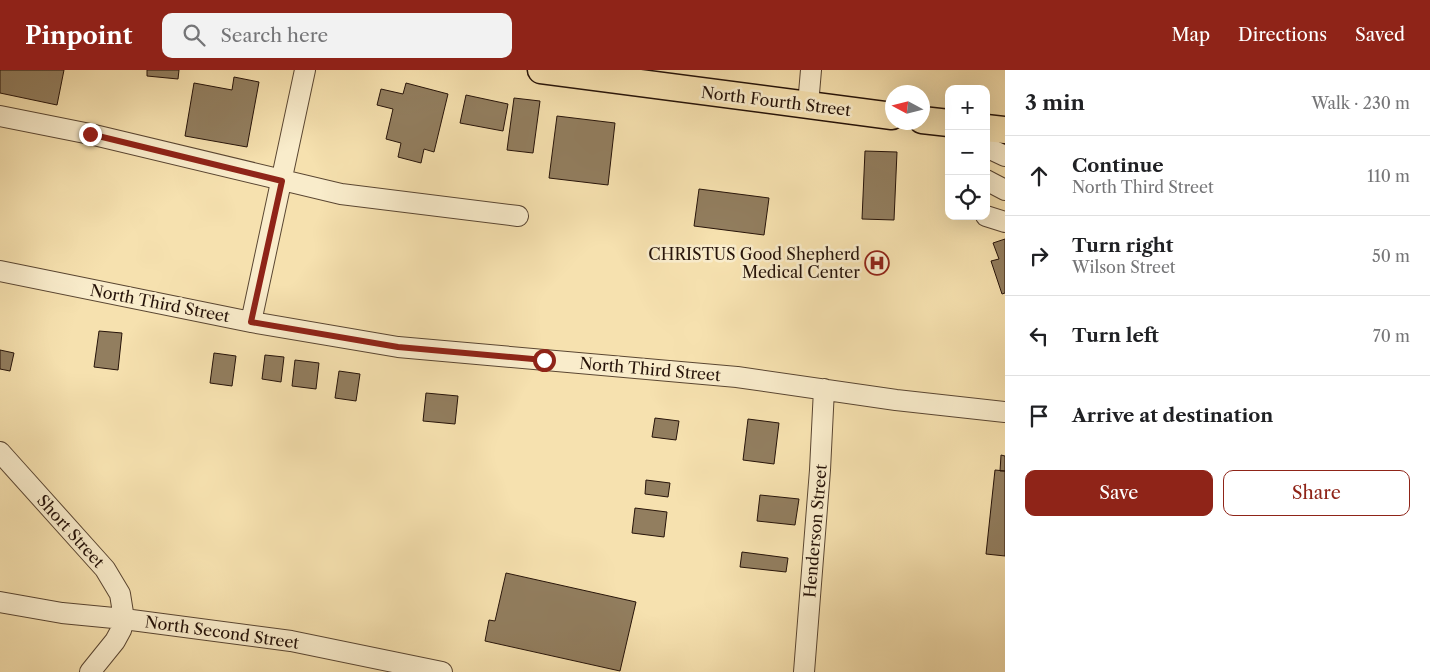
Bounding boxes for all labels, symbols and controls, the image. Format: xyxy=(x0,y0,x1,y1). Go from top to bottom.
search box xyxy=(162,13,512,58)
text: Pinpoint xyxy=(25,21,132,50)
icon: search xyxy=(180,21,208,49)
text: Search here xyxy=(220,24,328,47)
text: Map xyxy=(1171,24,1210,46)
text: Directions xyxy=(1238,24,1327,46)
text: Saved xyxy=(1355,24,1405,46)
street label: North Fourth Street xyxy=(700,82,852,120)
north arrow xyxy=(885,85,930,130)
map controls xyxy=(945,85,990,220)
button: + xyxy=(945,85,990,130)
text: 3 min xyxy=(1025,90,1085,115)
text: Walk · 230 m xyxy=(1311,93,1410,113)
route end xyxy=(79,123,102,146)
button: − xyxy=(945,130,990,175)
text: Continue xyxy=(1072,154,1164,177)
icon: ahead xyxy=(1025,162,1053,190)
text: 110 m xyxy=(1367,166,1410,186)
button: locate xyxy=(945,175,990,220)
text: North Third Street xyxy=(1072,177,1214,197)
text: Turn right xyxy=(1072,234,1173,257)
icon: right xyxy=(1025,242,1053,270)
place label: CHRISTUS Good Shepherd Medical Center xyxy=(648,244,860,282)
text: 50 m xyxy=(1372,246,1410,266)
hospital icon: CHRISTUS Good Shepherd Medical Center xyxy=(864,250,890,276)
text: Wilson Street xyxy=(1072,257,1176,277)
street label: North Third Street xyxy=(89,280,232,326)
icon: left xyxy=(1025,322,1053,350)
text: Turn left xyxy=(1072,324,1159,347)
text: 70 m xyxy=(1373,326,1410,346)
route start xyxy=(533,349,556,372)
street label: North Third Street xyxy=(579,353,722,385)
icon: arrive xyxy=(1025,402,1053,430)
text: Arrive at destination xyxy=(1072,404,1273,427)
street label: Henderson Street xyxy=(799,463,831,599)
button: Save xyxy=(1025,470,1213,516)
button: Share xyxy=(1223,470,1410,516)
street label: Short Street xyxy=(33,490,109,572)
street label: North Second Street xyxy=(144,611,301,653)

